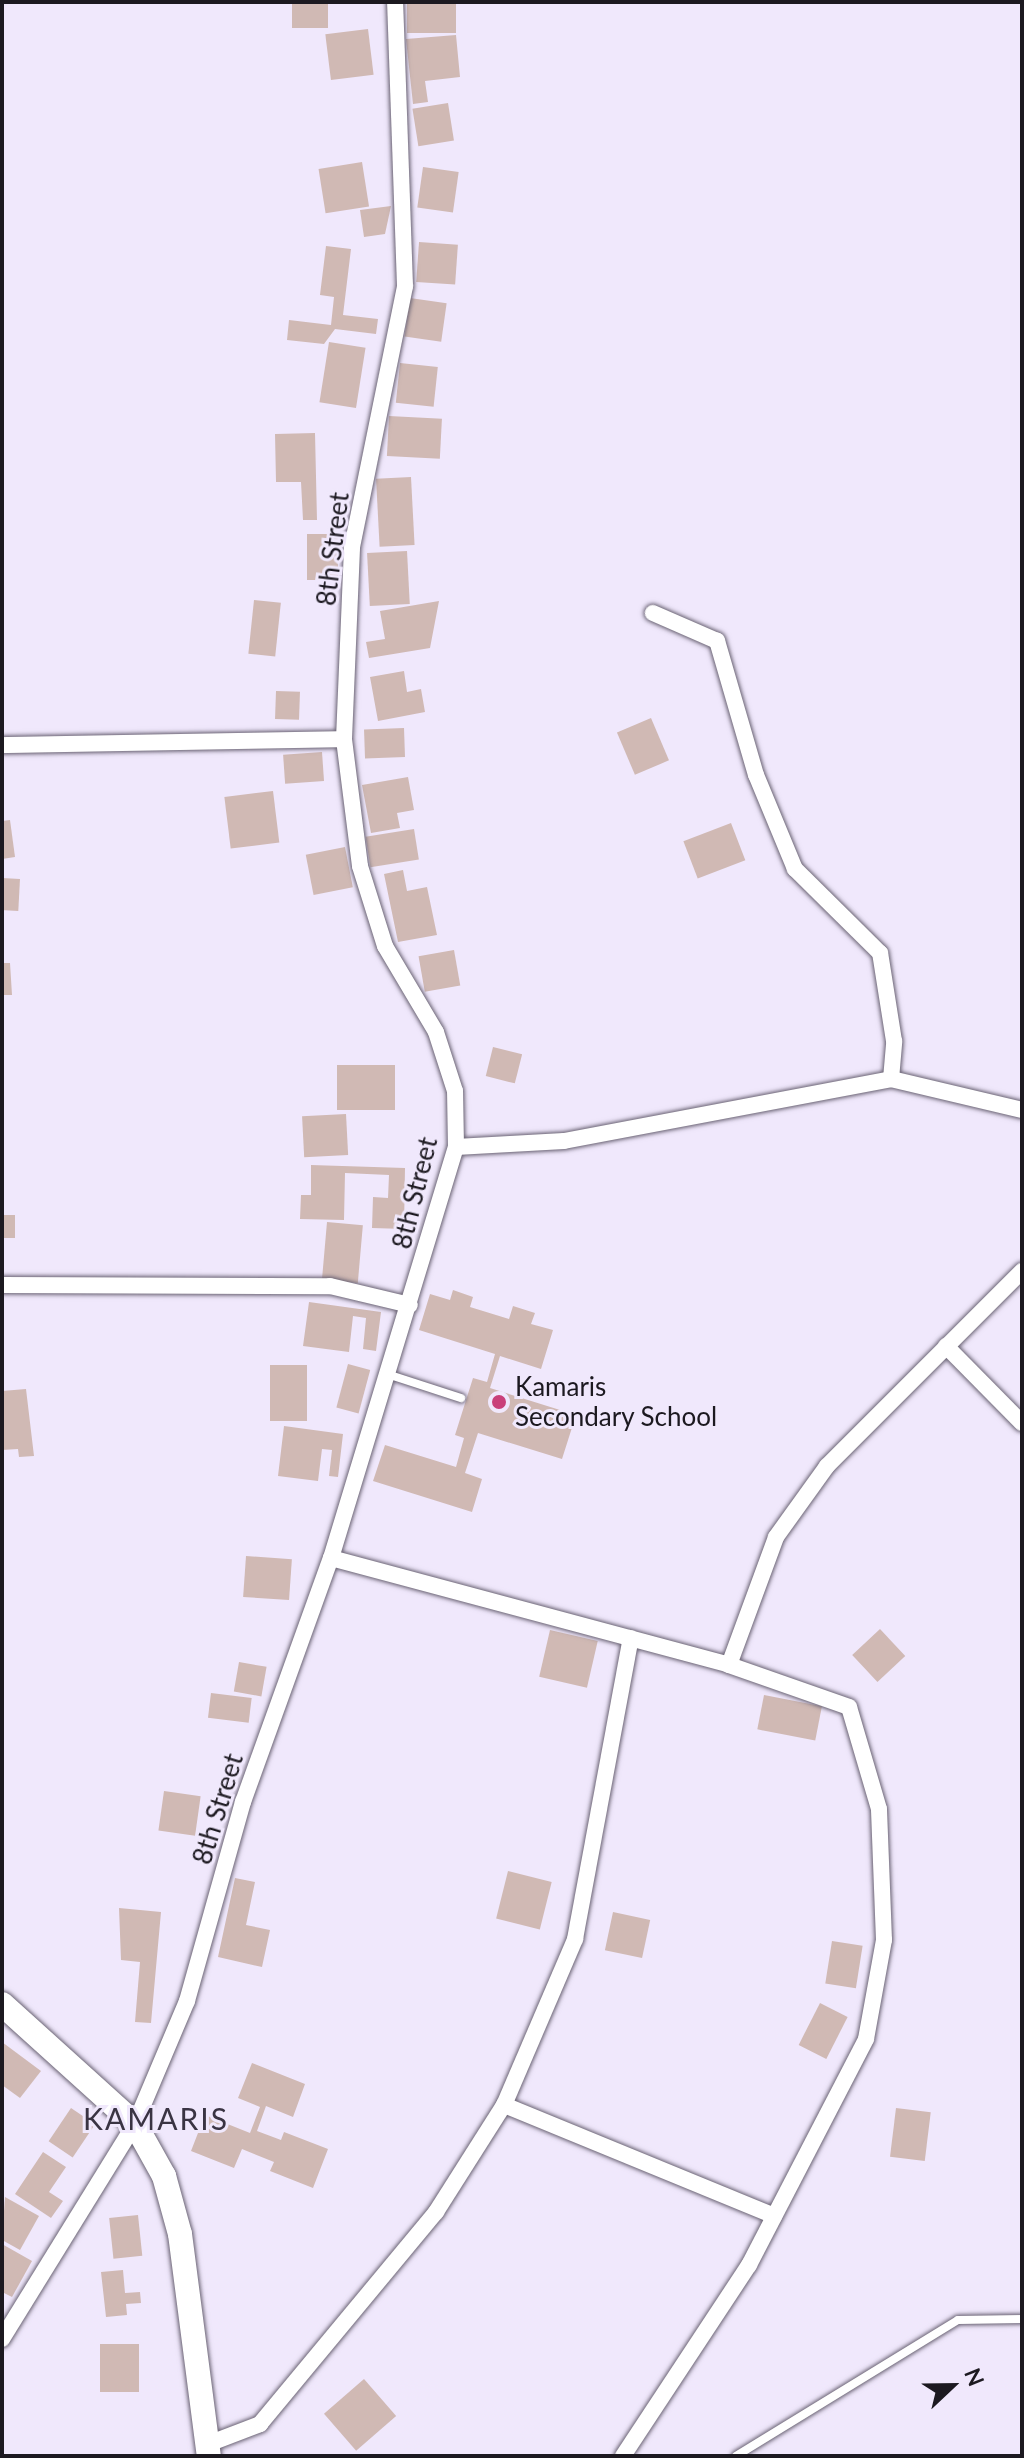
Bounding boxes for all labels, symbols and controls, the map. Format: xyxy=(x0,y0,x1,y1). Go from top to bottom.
street label: 8th Street xyxy=(311,491,355,607)
street label: 8th Street xyxy=(386,1134,444,1252)
place label: Kamaris Secondary School xyxy=(515,1371,718,1432)
marker: Kamaris Secondary School xyxy=(490,1393,508,1411)
street label: 8th Street xyxy=(186,1750,250,1868)
district label: KAMARIS xyxy=(83,2100,229,2136)
north arrow xyxy=(912,2346,992,2426)
text: N xyxy=(959,2364,990,2390)

